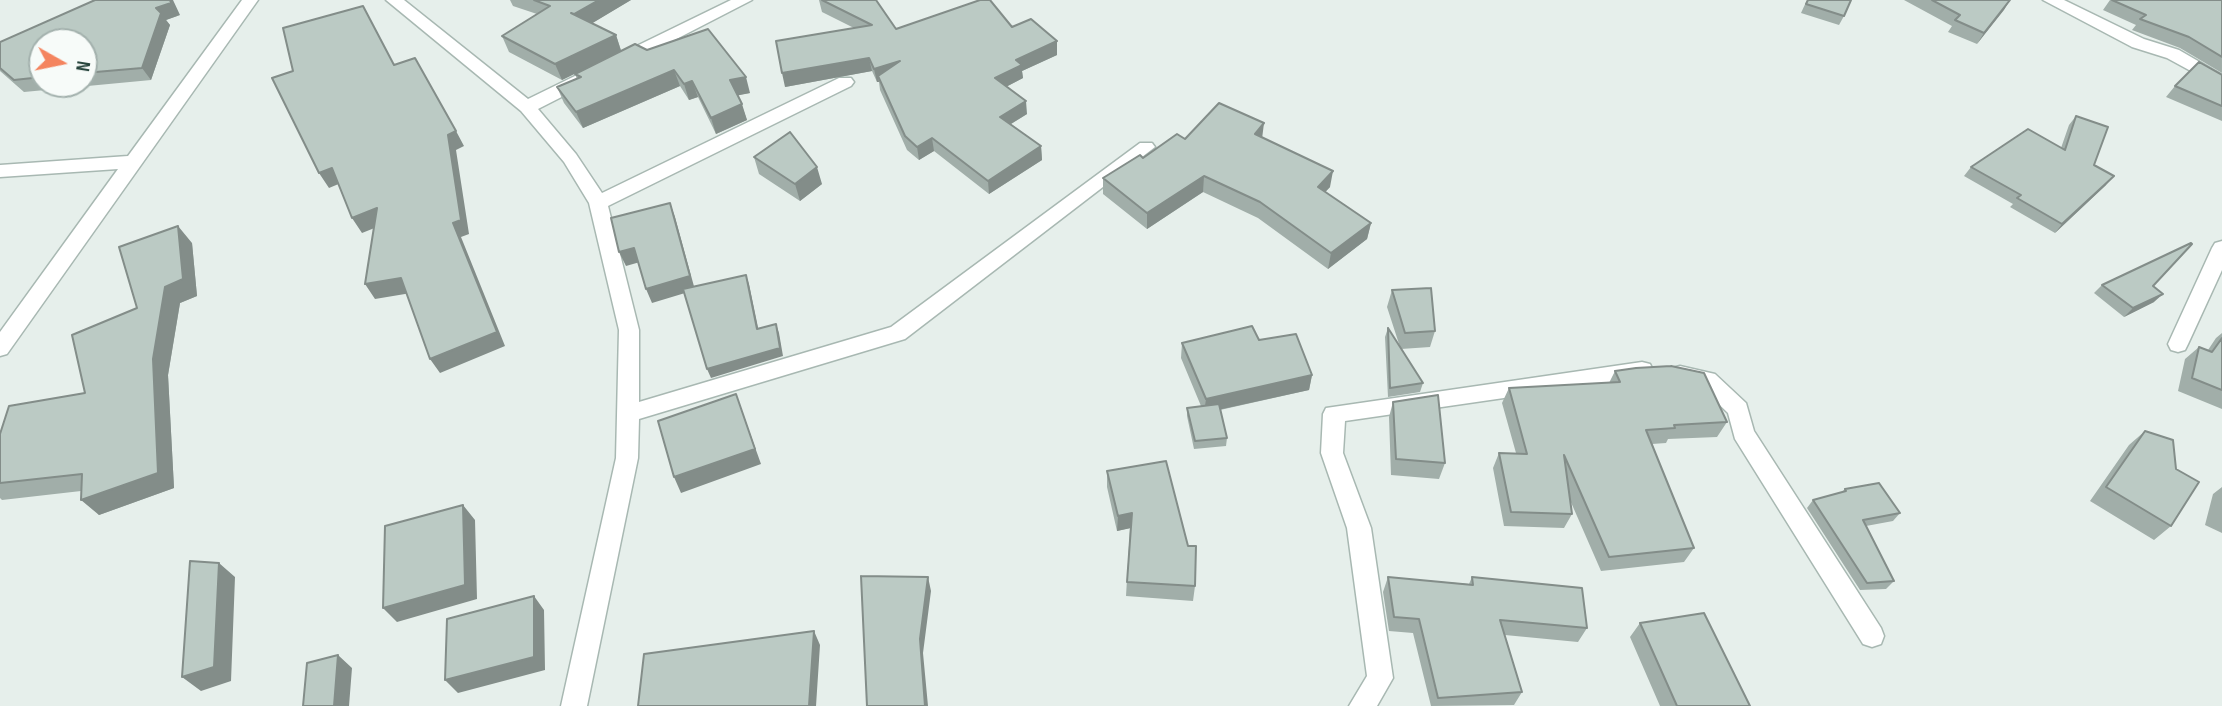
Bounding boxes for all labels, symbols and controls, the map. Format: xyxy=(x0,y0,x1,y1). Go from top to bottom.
north arrow xyxy=(28,28,98,98)
text: N xyxy=(70,59,94,73)

